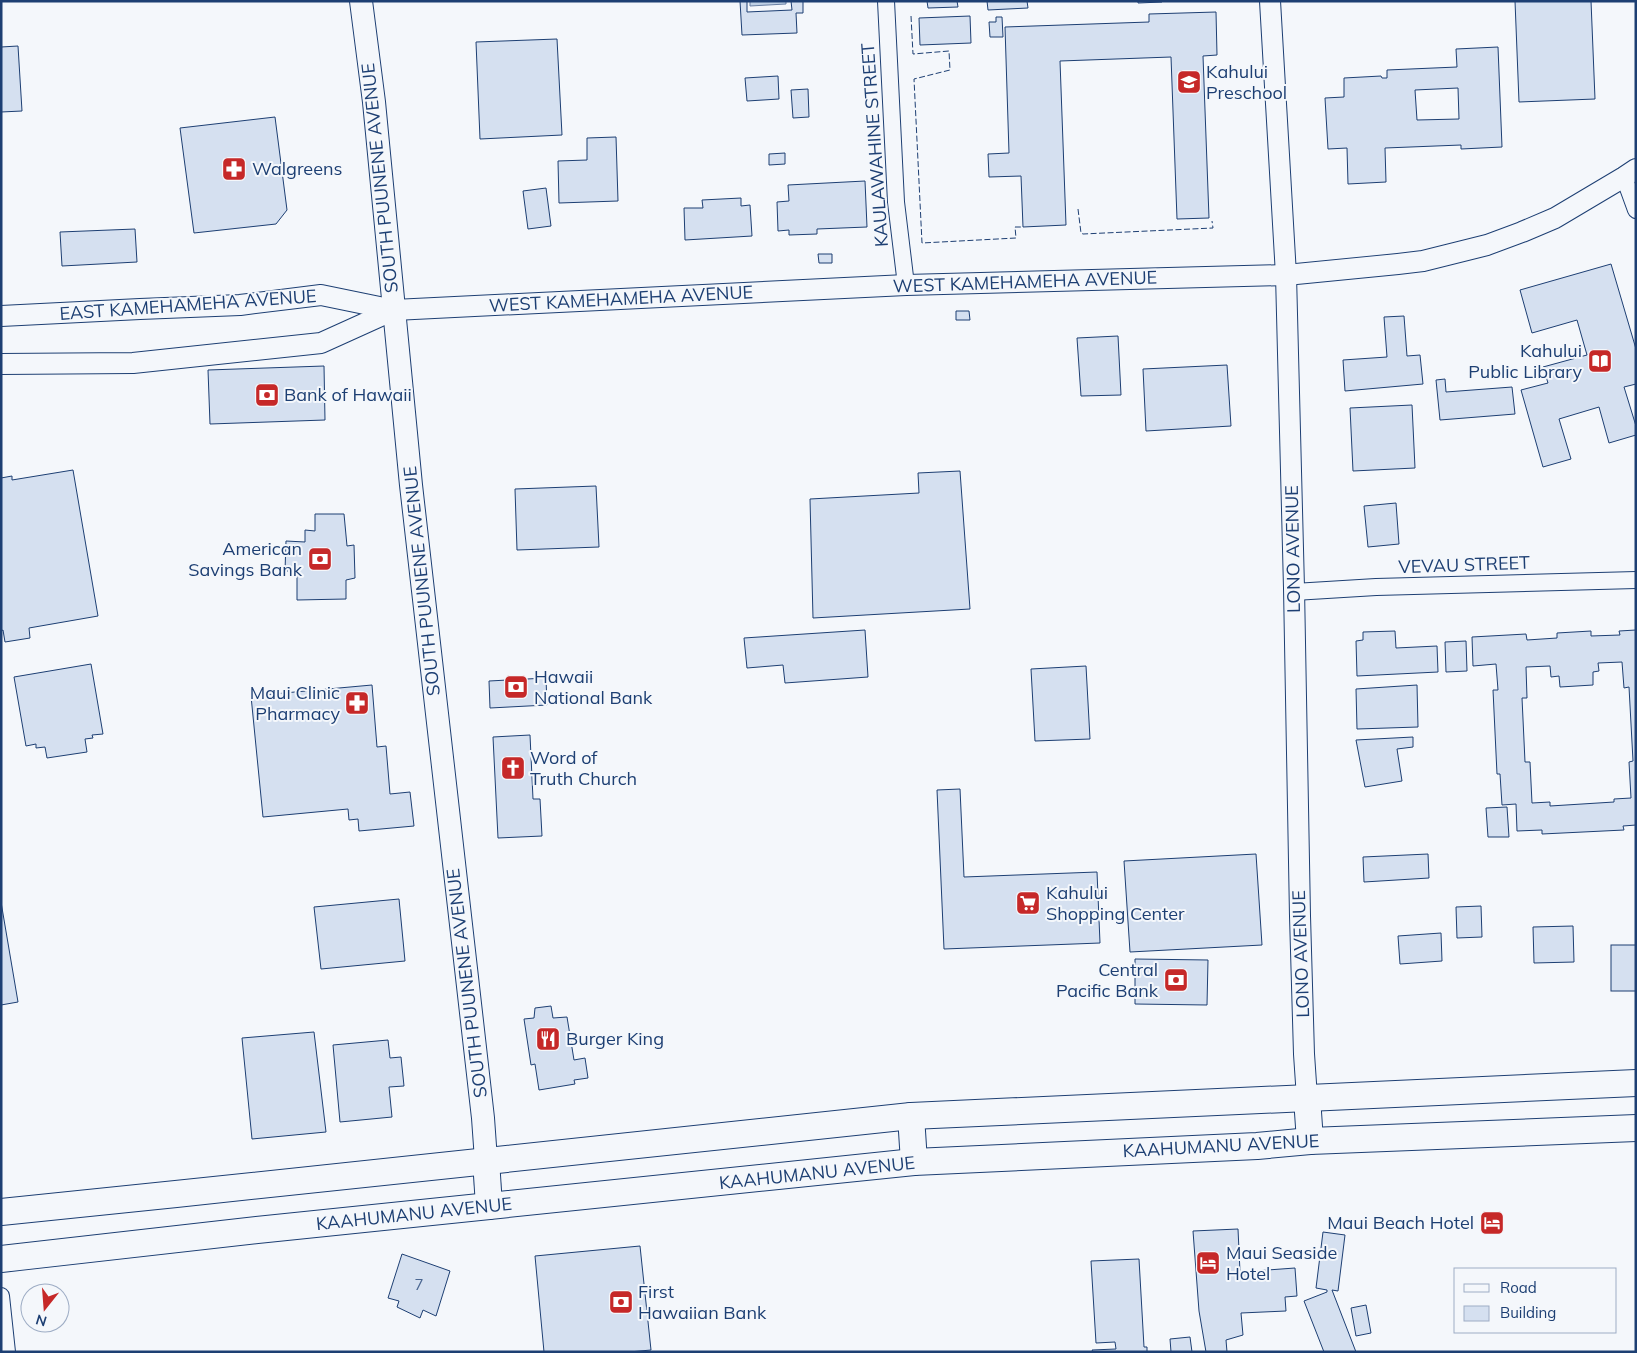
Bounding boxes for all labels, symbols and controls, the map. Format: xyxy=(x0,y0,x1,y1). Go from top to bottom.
street label: KAULAWAHINE STREET xyxy=(856,42,893,248)
place label: Kahului Preschool xyxy=(1206,60,1287,104)
street label: SOUTH PUUNENE AVENUE xyxy=(356,62,403,294)
school or university icon: Kahului Preschool xyxy=(1176,69,1202,95)
pharmacy icon: Walgreens xyxy=(221,156,247,182)
place label: Walgreens xyxy=(252,157,342,180)
street label: WEST KAMEHAMEHA AVENUE xyxy=(892,265,1158,298)
street label: WEST KAMEHAMEHA AVENUE xyxy=(488,280,754,317)
street label: EAST KAMEHAMEHA AVENUE xyxy=(59,284,317,325)
place label: Kahului Public Library xyxy=(1468,339,1582,383)
library icon: Kahului Public Library xyxy=(1587,348,1613,374)
bank icon: Bank of Hawaii xyxy=(254,382,280,408)
place label: Bank of Hawaii xyxy=(284,383,412,406)
street label: SOUTH PUUNENE AVENUE xyxy=(398,465,445,697)
street label: LONO AVENUE xyxy=(1280,485,1305,613)
place label: American Savings Bank xyxy=(188,537,303,581)
bank icon: American Savings Bank xyxy=(307,546,333,572)
street label: VEVAU STREET xyxy=(1398,551,1530,578)
place label: Hawaii National Bank xyxy=(534,665,653,709)
bank icon: Hawaii National Bank xyxy=(503,674,529,700)
place label: Maui Clinic Pharmacy xyxy=(250,681,340,725)
pharmacy icon: Maui Clinic Pharmacy xyxy=(344,690,370,716)
place label: Word of Truth Church xyxy=(530,746,637,790)
church icon: Word of Truth Church xyxy=(500,755,526,781)
street label: SOUTH PUUNENE AVENUE xyxy=(441,867,492,1099)
place label: Kahului Shopping Center xyxy=(1046,881,1185,925)
supermarket icon: Kahului Shopping Center xyxy=(1015,890,1041,916)
street label: LONO AVENUE xyxy=(1287,890,1314,1018)
place label: Central Pacific Bank xyxy=(1056,958,1159,1002)
bank icon: Central Pacific Bank xyxy=(1163,967,1189,993)
restaurant icon: Burger King xyxy=(535,1026,561,1052)
place label: Burger King xyxy=(566,1027,664,1050)
street label: KAAHUMANU AVENUE xyxy=(1122,1129,1320,1162)
street label: KAAHUMANU AVENUE xyxy=(718,1151,916,1194)
street label: KAAHUMANU AVENUE xyxy=(315,1192,513,1235)
hotel icon: Maui Beach Hotel xyxy=(1479,1210,1505,1236)
place label: Maui Beach Hotel xyxy=(1327,1211,1474,1234)
place label: Maui Seaside Hotel xyxy=(1226,1241,1337,1285)
hotel icon: Maui Seaside Hotel xyxy=(1195,1250,1221,1276)
legend xyxy=(1454,1268,1617,1333)
house number: 7 xyxy=(414,1275,424,1294)
text: Road xyxy=(1500,1278,1537,1297)
place label: First Hawaiian Bank xyxy=(638,1280,767,1324)
north arrow xyxy=(20,1283,70,1333)
bank icon: First Hawaiian Bank xyxy=(608,1289,634,1315)
text: Building xyxy=(1500,1303,1556,1322)
text: N xyxy=(34,1310,49,1331)

